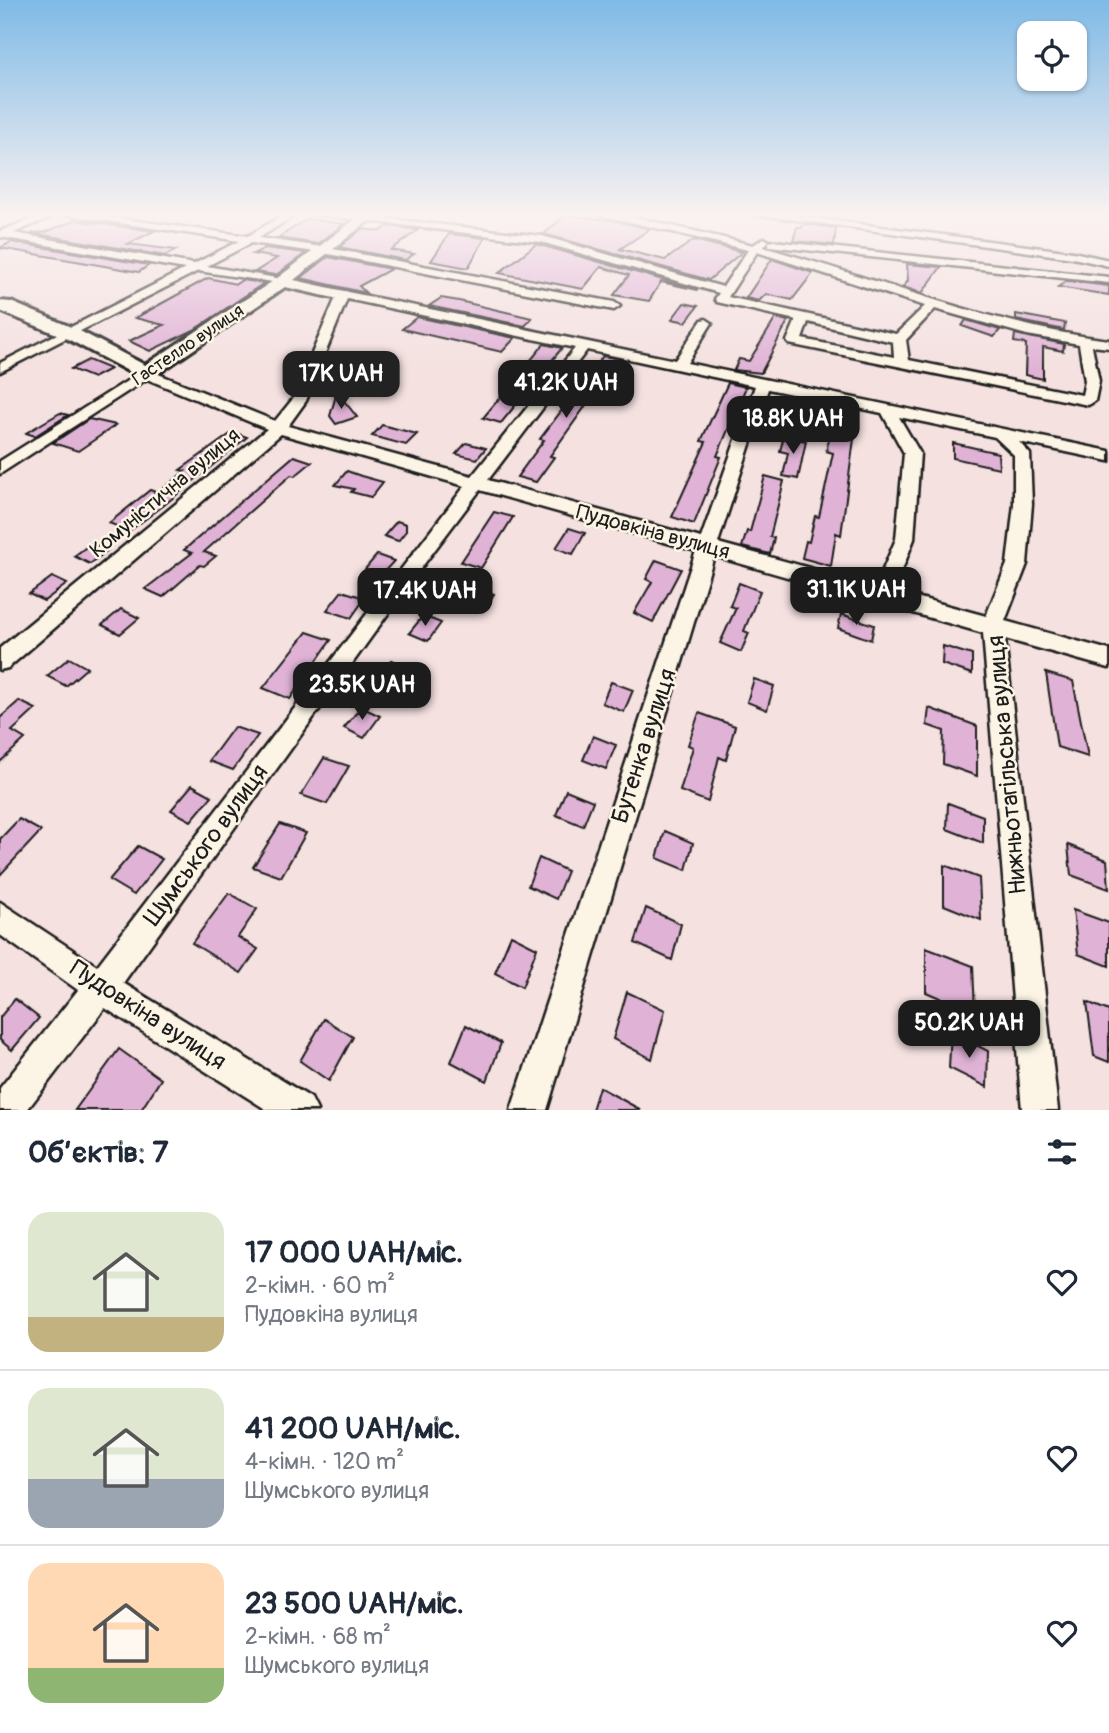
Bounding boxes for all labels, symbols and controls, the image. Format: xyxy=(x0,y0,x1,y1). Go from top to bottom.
map controls xyxy=(1017,21,1087,91)
button: locate xyxy=(1017,21,1087,91)
street label: Гастелло вулиця xyxy=(128,299,248,391)
pin: 17K UAH xyxy=(276,352,406,411)
text: 17K UAH xyxy=(299,359,383,388)
pin: 41.2K UAH xyxy=(486,360,646,420)
text: 41.2K UAH xyxy=(514,368,618,397)
pin: 18.8K UAH xyxy=(713,396,873,456)
text: 18.8K UAH xyxy=(743,404,843,433)
street label: Комуністична вулиця xyxy=(84,422,246,564)
street label: Пудовкіна вулиця xyxy=(573,499,733,565)
pin: 17.4K UAH xyxy=(345,568,505,628)
pin: 31.1K UAH xyxy=(776,568,936,627)
text: 31.1K UAH xyxy=(806,575,906,604)
text: 17.4K UAH xyxy=(373,576,477,605)
street label: Нижньотагільська вулиця xyxy=(981,634,1033,896)
pin: 23.5K UAH xyxy=(282,662,442,722)
street label: Бутенка вулиця xyxy=(605,665,683,827)
text: 23.5K UAH xyxy=(309,670,415,699)
street label: Шумського вулиця xyxy=(138,759,274,931)
street label: Пудовкіна вулиця xyxy=(64,954,232,1076)
pin: 50.2K UAH xyxy=(889,1000,1049,1060)
text: 50.2K UAH xyxy=(914,1008,1024,1037)
icon: filters xyxy=(1043,1133,1081,1171)
text: Об’єктів: 7 xyxy=(28,1134,169,1171)
text: 17 000 UAH/міс. xyxy=(245,1234,463,1271)
icon: home xyxy=(84,1240,168,1324)
icon: heart xyxy=(1043,1263,1081,1301)
text: 2-кімн. · 60 m² xyxy=(245,1271,395,1300)
text: Пудовкіна вулиця xyxy=(245,1300,418,1329)
text: 41 200 UAH/міс. xyxy=(245,1410,461,1447)
icon: home xyxy=(84,1416,168,1500)
icon: heart xyxy=(1043,1439,1081,1477)
text: 4-кімн. · 120 m² xyxy=(245,1447,404,1476)
text: Шумського вулиця xyxy=(245,1476,429,1505)
text: 23 500 UAH/міс. xyxy=(245,1585,464,1622)
icon: home xyxy=(84,1591,168,1675)
icon: heart xyxy=(1043,1614,1081,1652)
text: 2-кімн. · 68 m² xyxy=(245,1622,391,1651)
text: Шумського вулиця xyxy=(245,1651,429,1680)

